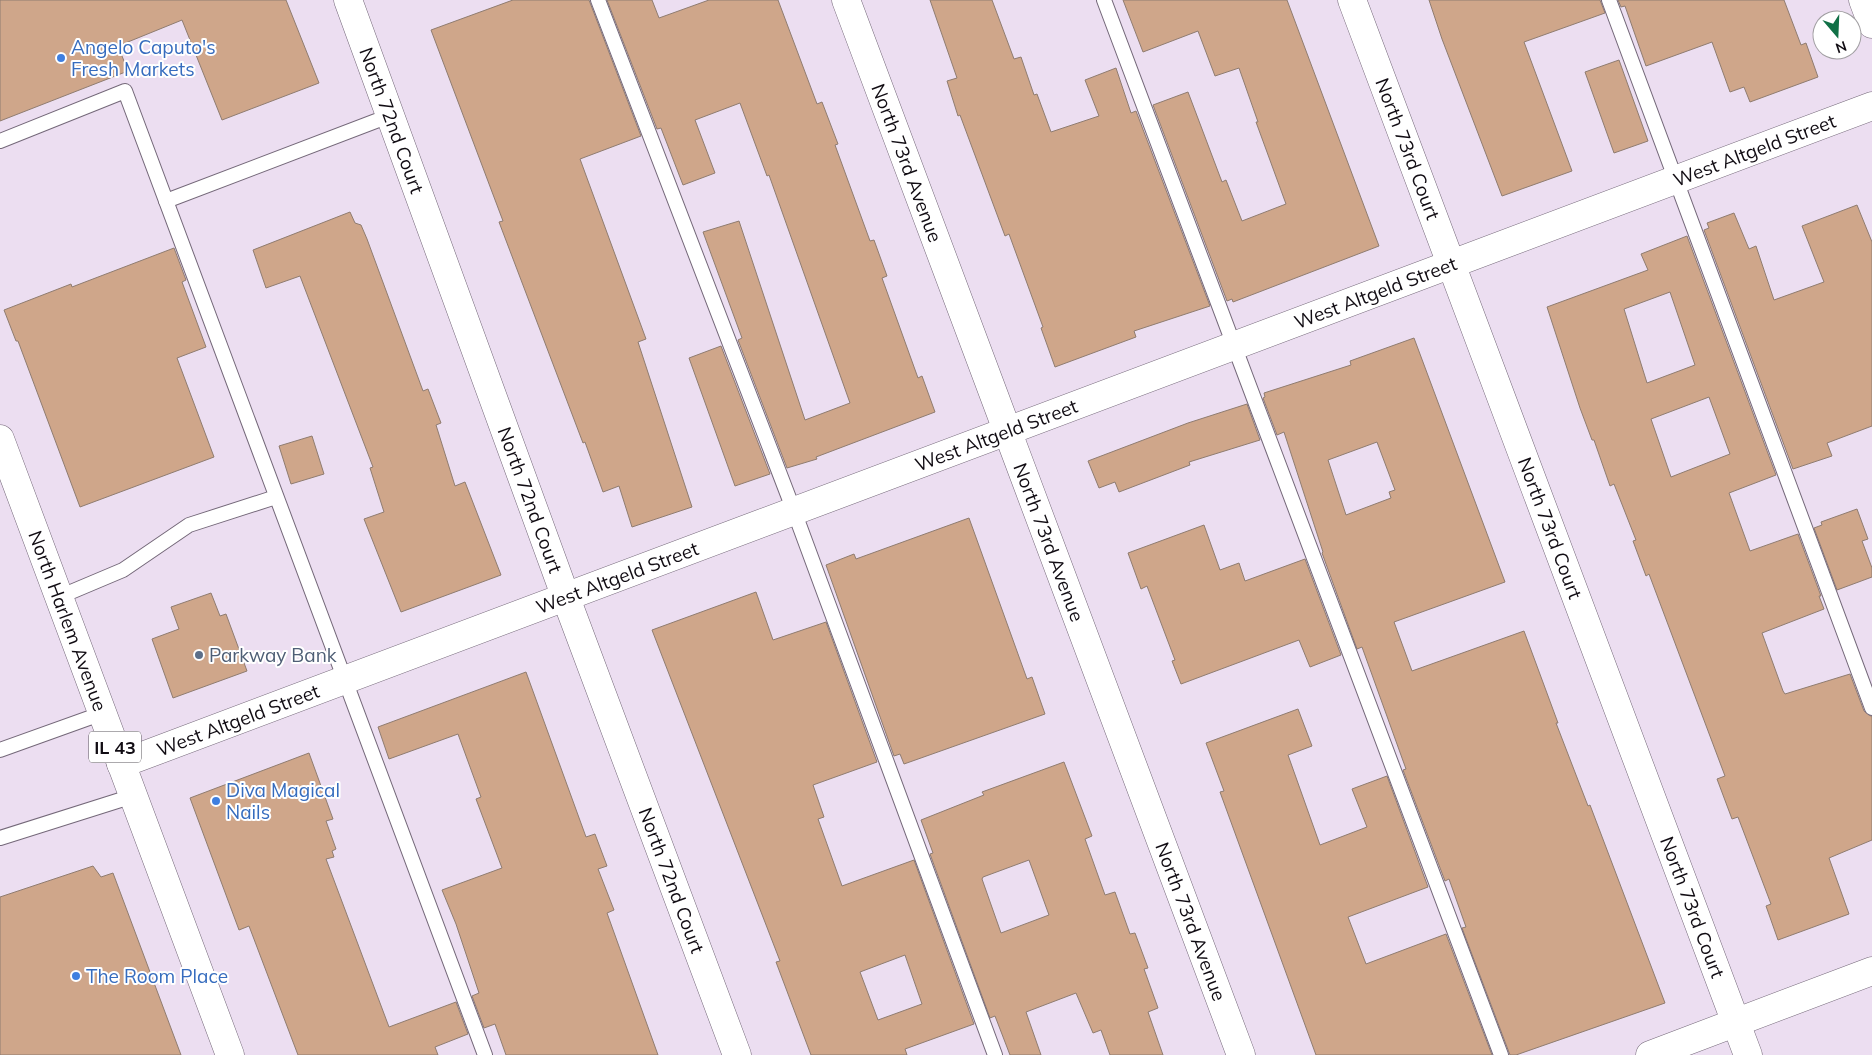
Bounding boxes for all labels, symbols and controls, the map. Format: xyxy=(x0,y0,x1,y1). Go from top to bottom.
north arrow xyxy=(1812,10,1862,60)
place label: Angelo Caputo's Fresh Markets xyxy=(71,35,216,81)
text: N xyxy=(1833,37,1849,58)
street label: North 72nd Court xyxy=(354,44,430,197)
marker: Angelo Caputo's Fresh Markets xyxy=(55,52,67,64)
street label: North 73rd Court xyxy=(1370,75,1445,223)
street label: North 73rd Avenue xyxy=(866,80,948,246)
street label: West Altgeld Street xyxy=(1670,109,1839,192)
street label: West Altgeld Street xyxy=(1291,251,1460,334)
street label: West Altgeld Street xyxy=(912,394,1081,477)
street label: North 72nd Court xyxy=(493,423,568,577)
street label: North 73rd Court xyxy=(1513,454,1588,603)
street label: North 73rd Avenue xyxy=(1008,460,1090,625)
street label: North Harlem Avenue xyxy=(23,527,112,714)
street label: West Altgeld Street xyxy=(533,536,702,619)
place label: Parkway Bank xyxy=(209,643,337,667)
marker: Parkway Bank xyxy=(193,649,205,661)
street label: West Altgeld Street xyxy=(153,678,323,761)
road number: IL 43 xyxy=(89,732,141,762)
place label: Diva Magical Nails xyxy=(226,778,340,824)
marker: Diva Magical Nails xyxy=(210,795,222,807)
street label: North 72nd Court xyxy=(633,804,710,957)
street label: North 73rd Court xyxy=(1655,833,1730,982)
street label: North 73rd Avenue xyxy=(1150,839,1232,1004)
place label: The Room Place xyxy=(86,964,228,988)
marker: The Room Place xyxy=(70,970,82,982)

